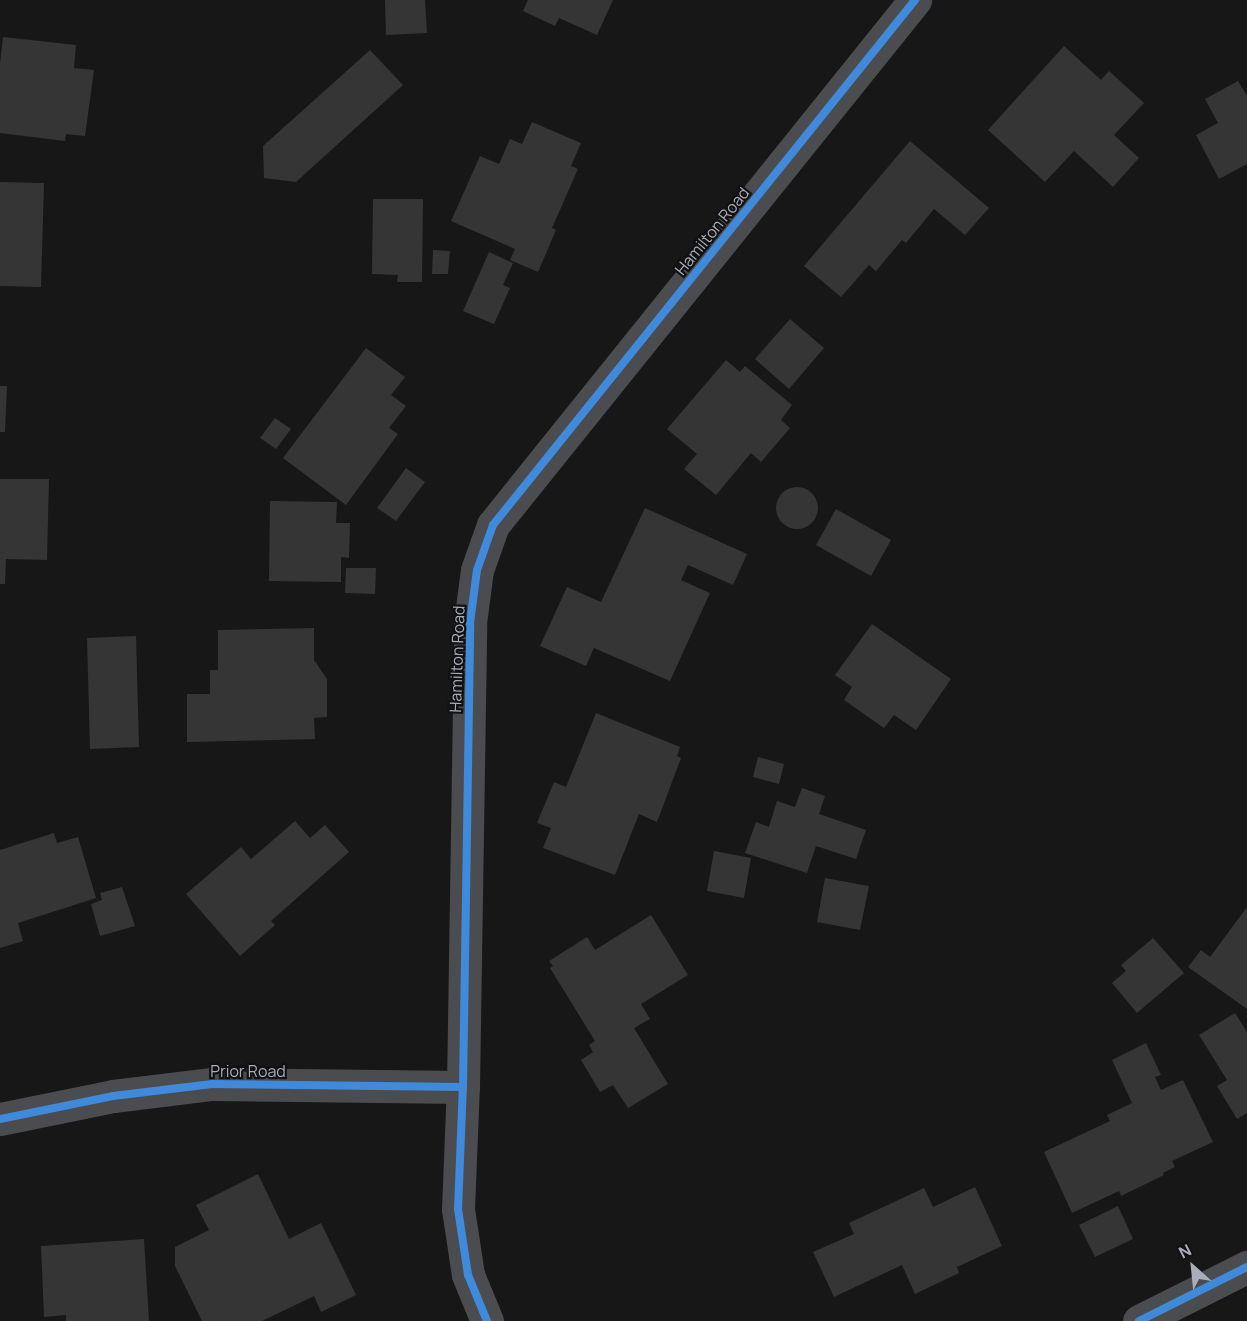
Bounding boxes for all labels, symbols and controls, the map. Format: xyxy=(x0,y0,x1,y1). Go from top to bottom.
street label: Hamilton Road xyxy=(671,183,753,279)
street label: Hamilton Road xyxy=(446,605,468,713)
street label: Prior Road xyxy=(210,1061,286,1081)
north arrow xyxy=(1163,1237,1223,1297)
text: N xyxy=(1175,1239,1195,1263)

